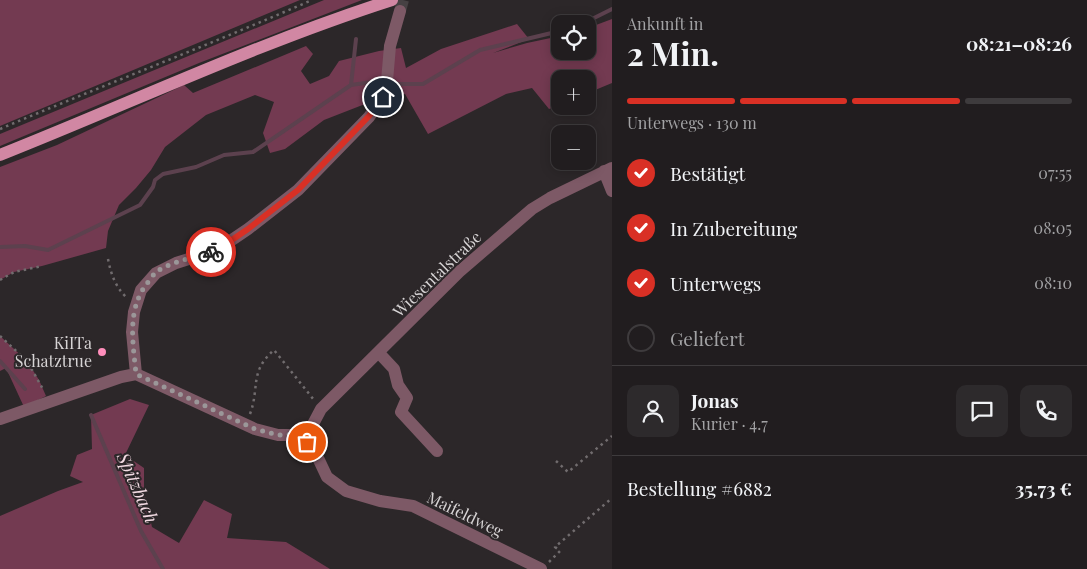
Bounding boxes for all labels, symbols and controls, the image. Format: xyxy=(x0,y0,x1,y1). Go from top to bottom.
text: Ankunft in xyxy=(627,13,703,34)
map controls xyxy=(551,15,596,170)
button: locate xyxy=(551,15,596,60)
text: 08:21–08:26 xyxy=(966,30,1072,56)
text: 2 Min. xyxy=(627,31,719,74)
button: + xyxy=(551,70,596,115)
pin xyxy=(362,76,404,118)
icon: home xyxy=(369,83,397,111)
text: Unterwegs · 130 m xyxy=(627,112,757,133)
button: − xyxy=(551,125,596,170)
icon: check xyxy=(627,159,655,187)
text: Bestätigt xyxy=(670,160,745,186)
text: 07:55 xyxy=(1038,162,1072,183)
icon: check xyxy=(627,214,655,242)
text: In Zubereitung xyxy=(670,215,797,241)
text: 08:05 xyxy=(1034,217,1072,238)
street label: Wiesentalstraße xyxy=(387,226,485,322)
courier xyxy=(186,227,236,277)
icon: bike xyxy=(197,238,225,266)
icon: check xyxy=(627,269,655,297)
text: Unterwegs xyxy=(670,270,761,296)
text: 08:10 xyxy=(1034,272,1072,293)
text: Geliefert xyxy=(670,325,744,351)
place label: KiITa Schatztrue xyxy=(15,332,92,371)
marker: KiITa Schatztrue xyxy=(96,346,108,358)
button: person xyxy=(627,385,679,437)
button: chat xyxy=(956,385,1008,437)
button: phone xyxy=(1020,385,1072,437)
text: Jonas xyxy=(691,387,739,413)
text: Kurier · 4.7 xyxy=(691,413,768,434)
pin xyxy=(286,421,328,463)
icon: bag xyxy=(293,428,321,456)
water label: Spitzbach xyxy=(111,447,164,527)
text: Bestellung #6882 xyxy=(627,475,772,501)
text: 35.73 € xyxy=(1015,475,1072,501)
street label: Maifeldweg xyxy=(424,486,507,541)

